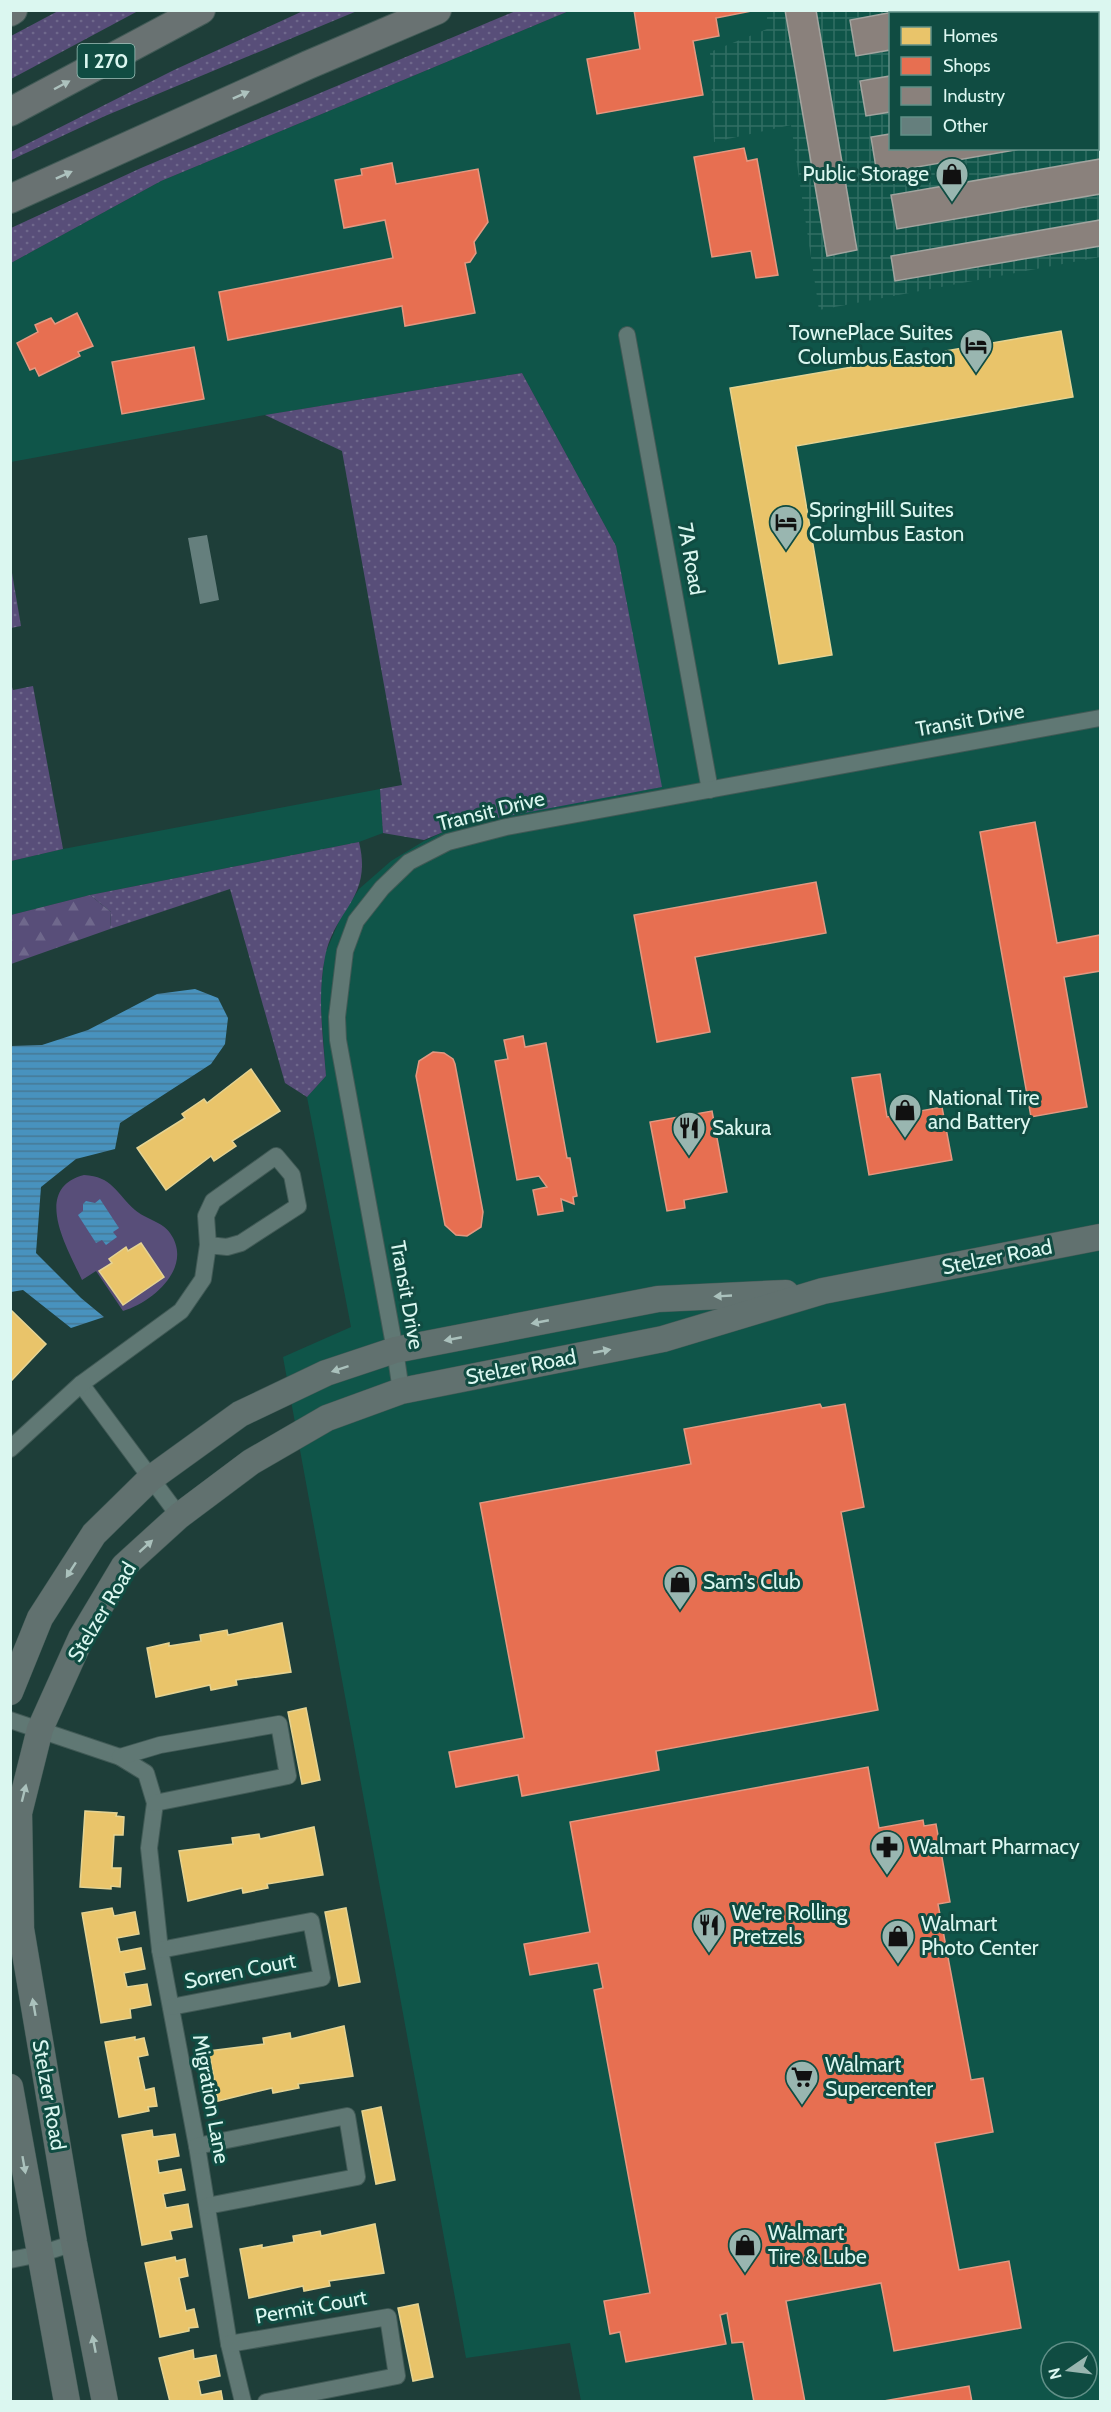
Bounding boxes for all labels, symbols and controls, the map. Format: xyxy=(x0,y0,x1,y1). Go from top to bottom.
legend xyxy=(889,12,1099,150)
text: Homes xyxy=(943,25,998,47)
road number: I 270 xyxy=(78,44,134,78)
text: Shops xyxy=(943,55,991,77)
one-way arrow xyxy=(54,80,71,90)
text: Industry xyxy=(943,85,1005,107)
one-way arrow xyxy=(233,90,251,100)
text: Other xyxy=(943,115,988,137)
shop icon: Public Storage xyxy=(934,156,970,203)
place label: Public Storage xyxy=(803,161,929,186)
one-way arrow xyxy=(55,171,72,180)
place label: TownePlace Suites Columbus Easton xyxy=(789,320,953,369)
hotel icon: TownePlace Suites Columbus Easton xyxy=(958,327,994,374)
place label: SpringHill Suites Columbus Easton xyxy=(809,497,964,546)
hotel icon: SpringHill Suites Columbus Easton xyxy=(768,504,804,551)
street label: 7A Road xyxy=(673,521,710,597)
street label: Transit Drive xyxy=(914,698,1026,741)
street label: Transit Drive xyxy=(435,785,547,836)
place label: National Tire and Battery xyxy=(928,1085,1040,1134)
shop icon: National Tire and Battery xyxy=(887,1092,923,1139)
restaurant icon: Sakura xyxy=(671,1110,707,1157)
place label: Sakura xyxy=(712,1115,771,1140)
street label: Stelzer Road xyxy=(940,1234,1054,1279)
street label: Transit Drive xyxy=(386,1239,429,1351)
one-way arrow xyxy=(714,1291,733,1300)
one-way arrow xyxy=(531,1318,550,1327)
one-way arrow xyxy=(444,1335,463,1344)
street label: Stelzer Road xyxy=(464,1344,578,1389)
one-way arrow xyxy=(593,1346,612,1355)
one-way arrow xyxy=(331,1364,349,1374)
one-way arrow xyxy=(138,1539,153,1553)
street label: Stelzer Road xyxy=(62,1557,141,1666)
one-way arrow xyxy=(66,1562,77,1578)
shop icon: Sam's Club xyxy=(662,1564,698,1611)
place label: Sam's Club xyxy=(703,1569,801,1594)
one-way arrow xyxy=(20,1784,30,1802)
pharmacy icon: Walmart Pharmacy xyxy=(869,1829,905,1876)
place label: Walmart Pharmacy xyxy=(910,1834,1080,1859)
place label: We're Rolling Pretzels xyxy=(732,1900,848,1949)
restaurant icon: We're Rolling Pretzels xyxy=(691,1907,727,1954)
place label: Walmart Photo Center xyxy=(921,1911,1039,1960)
shop icon: Walmart Photo Center xyxy=(880,1918,916,1965)
street label: Sorren Court xyxy=(182,1947,298,1994)
one-way arrow xyxy=(29,1998,38,2017)
street label: Migration Lane xyxy=(188,2032,235,2166)
street label: Stelzer Road xyxy=(27,2038,72,2152)
place label: Walmart Supercenter xyxy=(825,2052,933,2101)
supermarket icon: Walmart Supercenter xyxy=(784,2059,820,2106)
one-way arrow xyxy=(20,2156,29,2175)
place label: Walmart Tire & Lube xyxy=(768,2220,867,2269)
shop icon: Walmart Tire & Lube xyxy=(727,2227,763,2274)
street label: Permit Court xyxy=(253,2284,369,2329)
one-way arrow xyxy=(89,2334,98,2353)
north arrow xyxy=(1039,2340,1099,2400)
text: N xyxy=(1044,2366,1066,2381)

